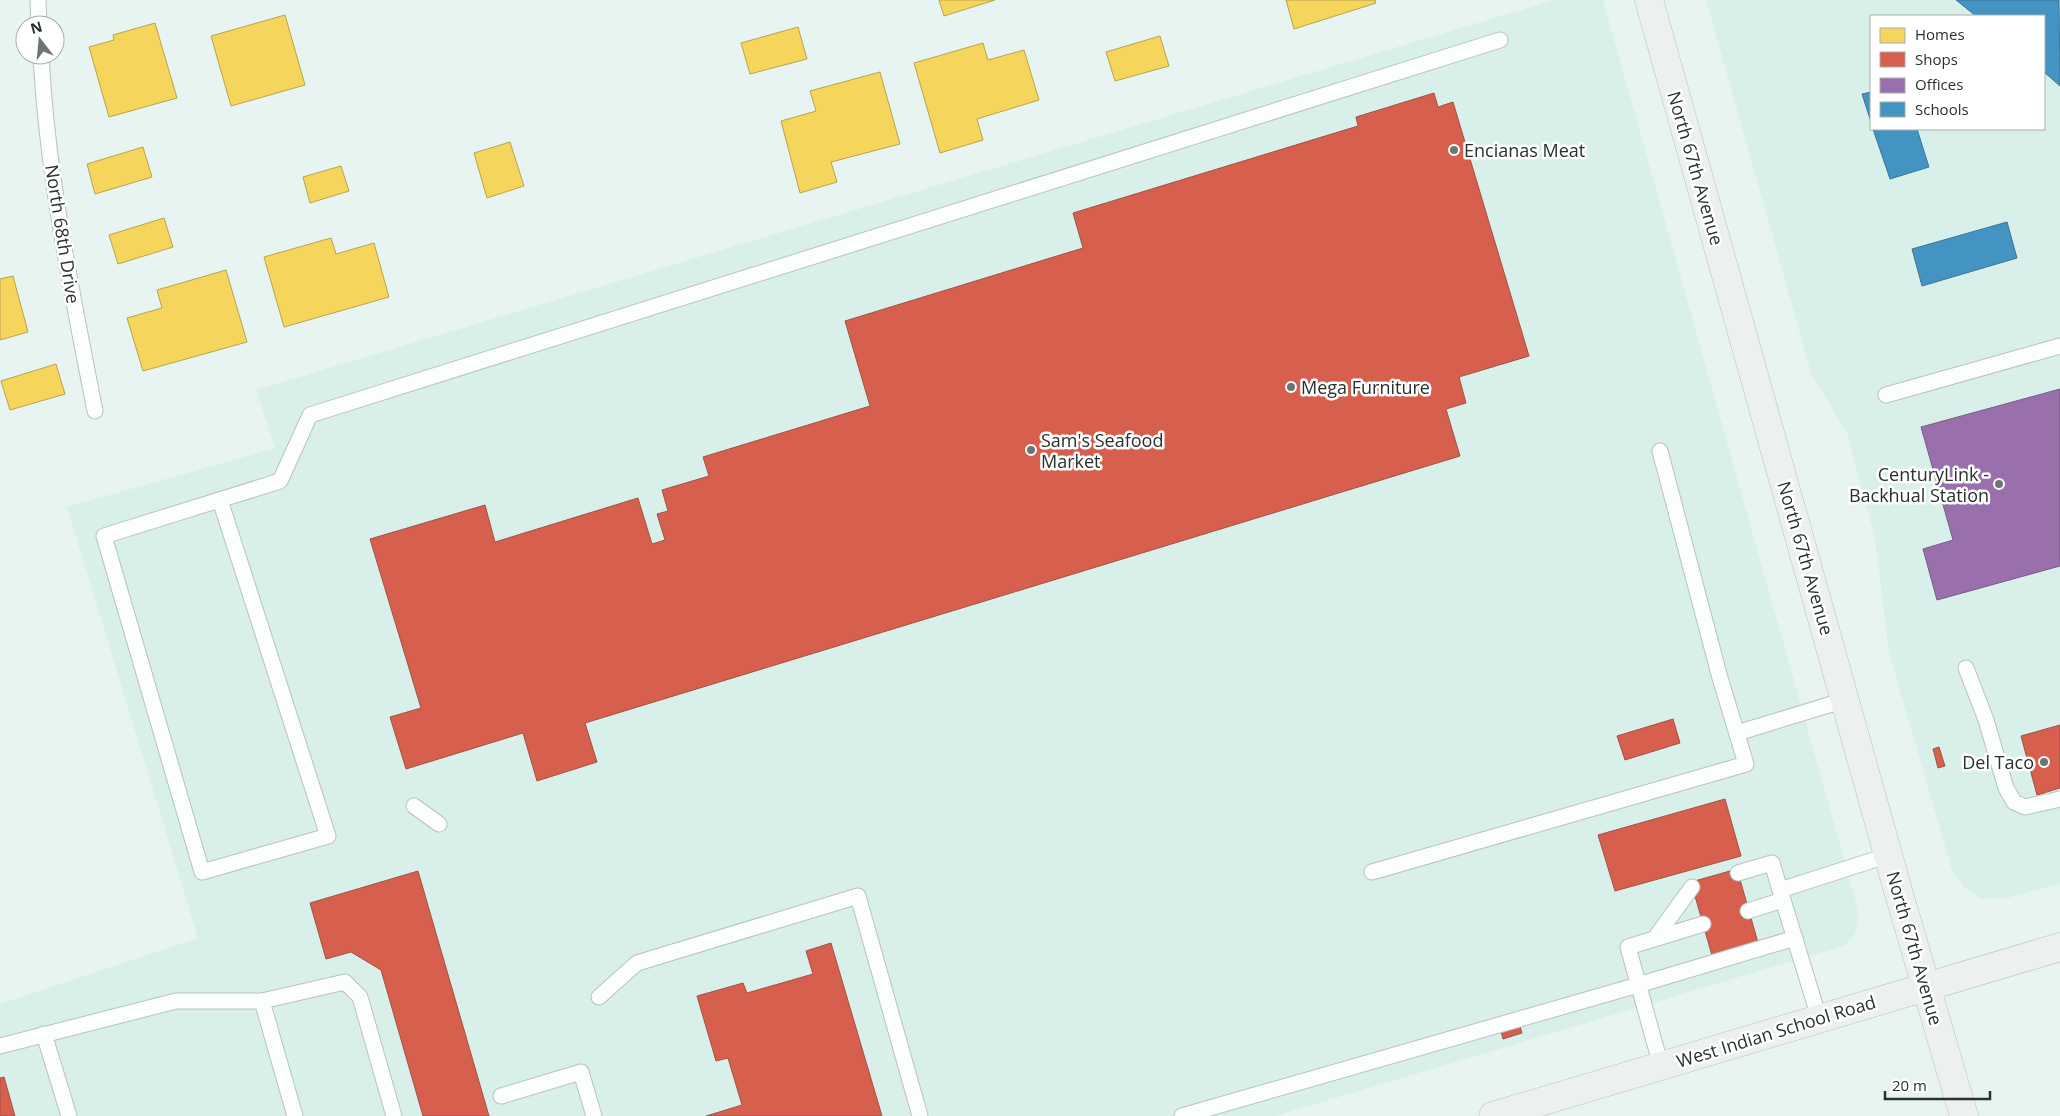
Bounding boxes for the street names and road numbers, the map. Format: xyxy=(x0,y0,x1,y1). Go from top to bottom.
street label: North 67th Avenue xyxy=(1663,88,1729,248)
street label: North 68th Drive xyxy=(40,163,86,305)
street label: North 67th Avenue xyxy=(1773,478,1839,638)
street label: North 67th Avenue xyxy=(1882,868,1948,1028)
street label: West Indian School Road xyxy=(1673,989,1879,1073)

